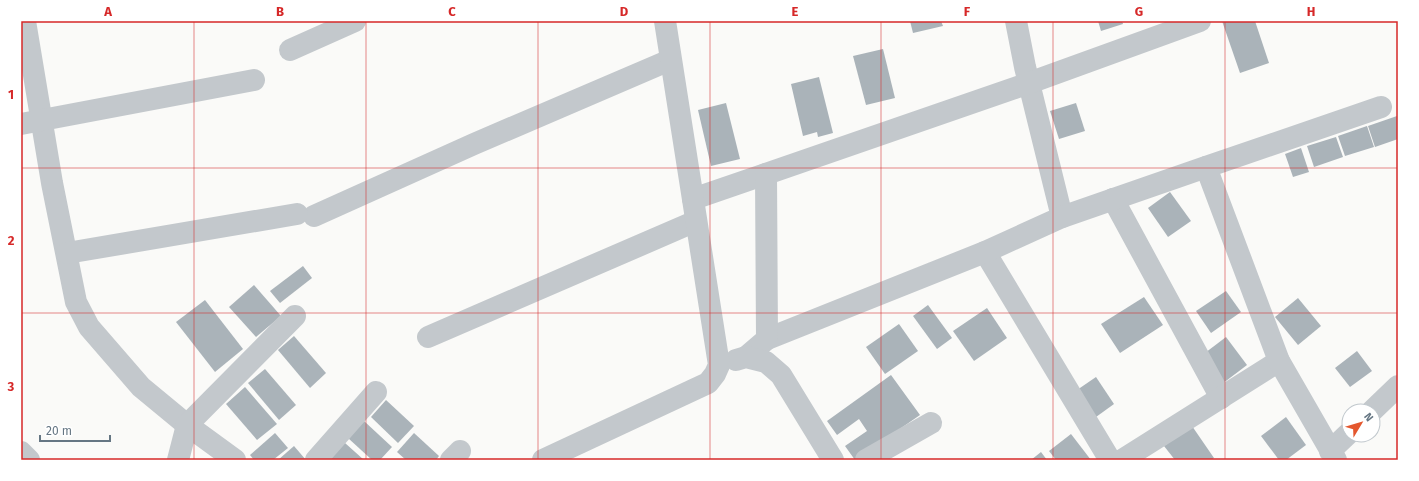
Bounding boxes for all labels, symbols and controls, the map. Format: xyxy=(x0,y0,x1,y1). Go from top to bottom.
text: A xyxy=(103,4,112,19)
text: B xyxy=(276,4,284,19)
text: C xyxy=(448,4,456,19)
text: D xyxy=(620,4,629,19)
text: E xyxy=(792,4,799,19)
text: F xyxy=(964,4,971,19)
text: G xyxy=(1135,4,1143,19)
text: H xyxy=(1307,4,1315,19)
text: 1 xyxy=(8,87,14,102)
text: 2 xyxy=(8,233,15,248)
text: 3 xyxy=(7,379,15,394)
north arrow xyxy=(1341,403,1381,443)
text: N xyxy=(1361,410,1376,424)
scale bar xyxy=(40,417,110,443)
text: 20 m xyxy=(46,424,72,438)

